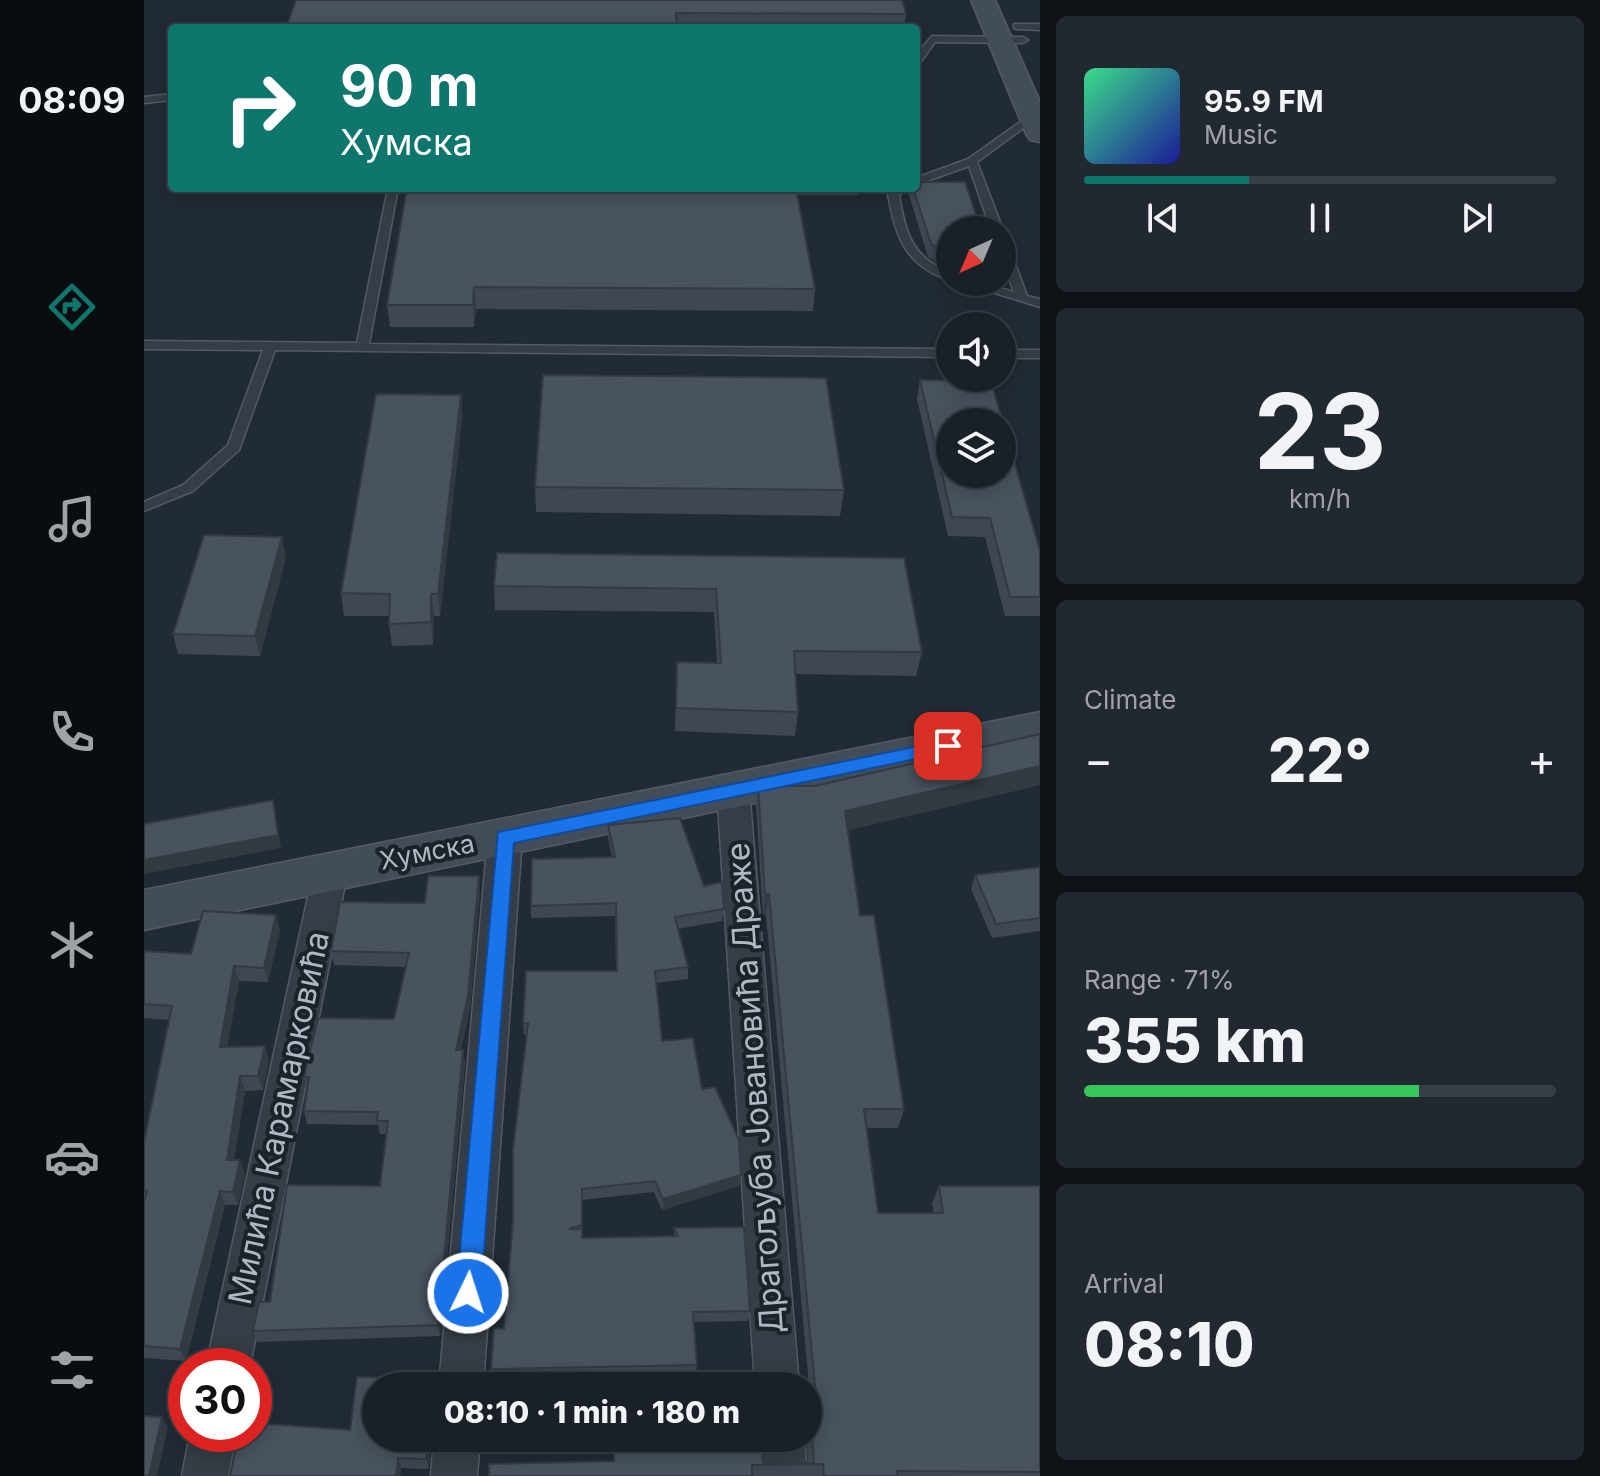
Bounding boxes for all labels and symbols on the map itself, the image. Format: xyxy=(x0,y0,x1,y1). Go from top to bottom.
north arrow xyxy=(936,216,1016,296)
pin xyxy=(914,712,982,780)
street label: Хумска xyxy=(377,827,477,876)
street label: Драгољуба Јовановића Драже xyxy=(718,841,791,1335)
street label: Милића Карамарковића xyxy=(220,928,337,1308)
position arrow xyxy=(426,1251,510,1335)
speed limit sign: 30 xyxy=(168,1348,272,1452)

